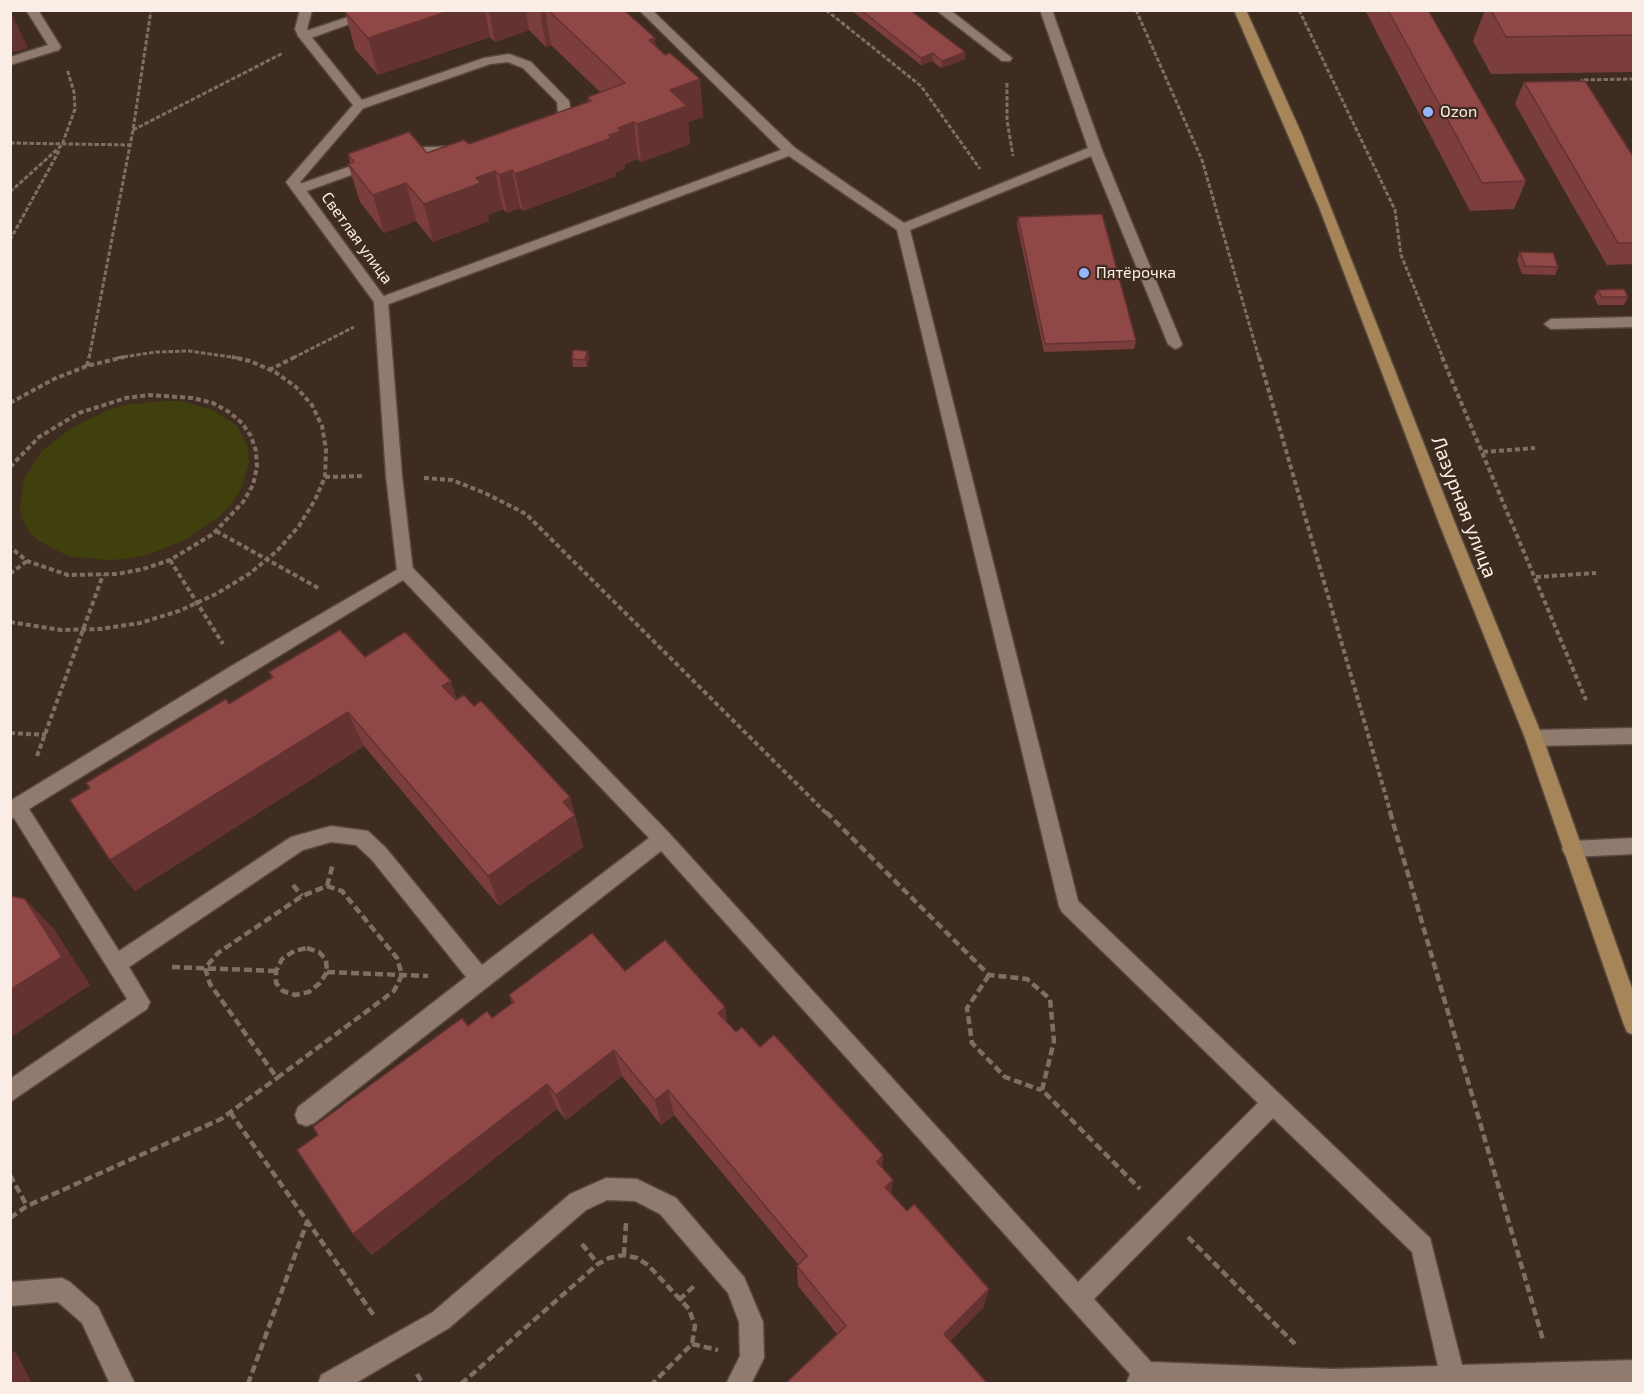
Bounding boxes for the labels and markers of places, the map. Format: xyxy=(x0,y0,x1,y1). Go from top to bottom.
place label: Ozon xyxy=(1440,102,1477,122)
marker: Ozon xyxy=(1421,105,1435,119)
place label: Пятёрочка xyxy=(1096,263,1176,283)
marker: Пятёрочка xyxy=(1077,266,1091,280)

